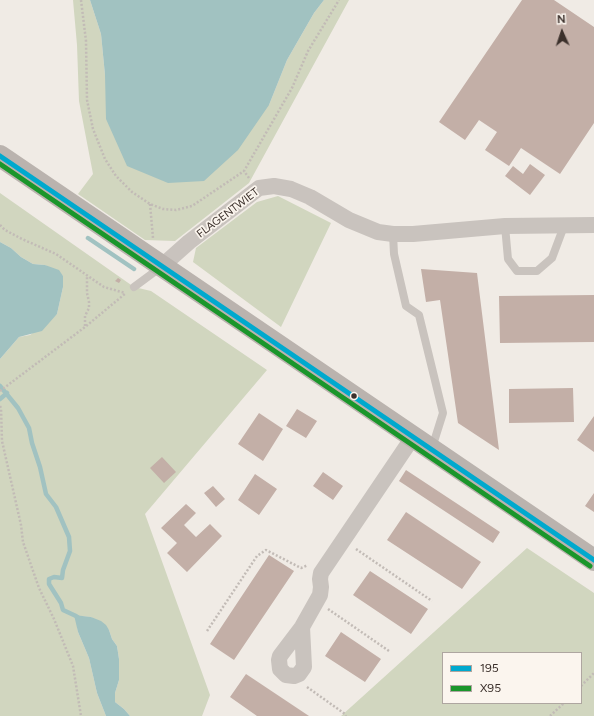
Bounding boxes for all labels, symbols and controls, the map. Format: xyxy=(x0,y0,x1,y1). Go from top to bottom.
north arrow xyxy=(542,12,582,52)
text: N xyxy=(557,13,566,26)
street label: FLAGENTWIET xyxy=(194,185,262,241)
unlabelled marker xyxy=(349,391,359,401)
legend xyxy=(442,652,582,704)
text: 195 xyxy=(480,661,499,675)
text: X95 xyxy=(480,681,501,695)

